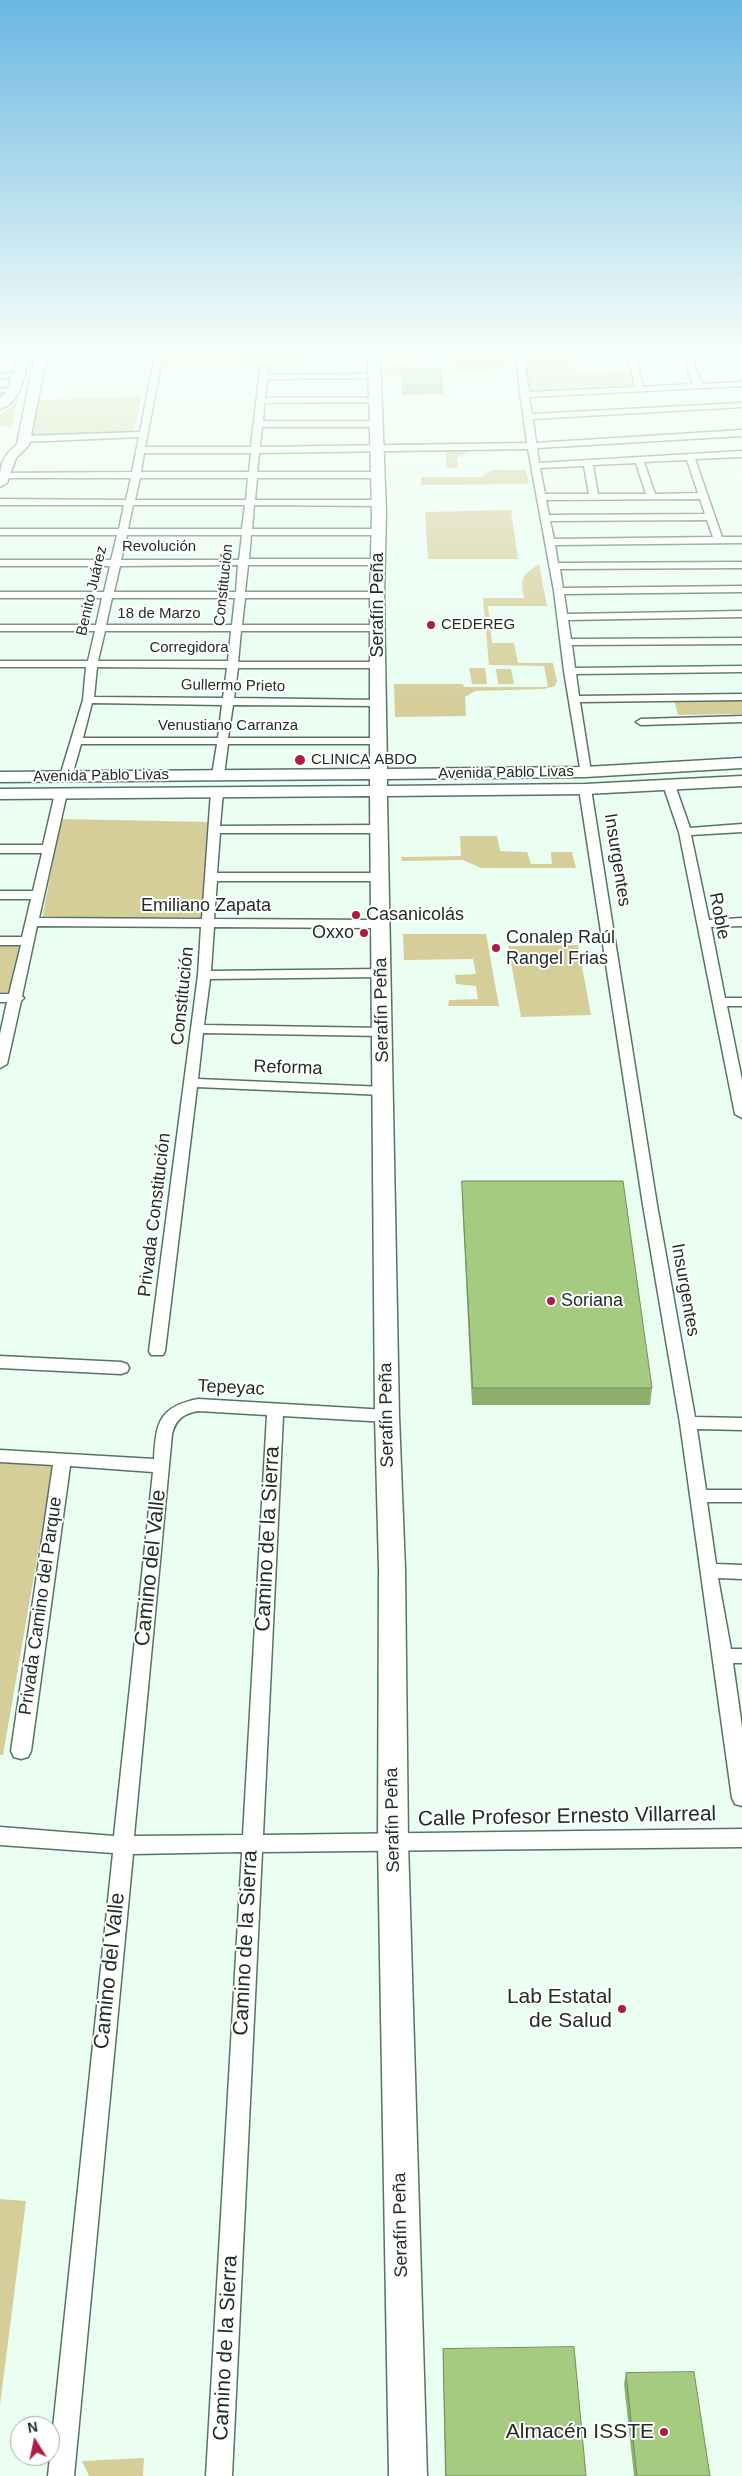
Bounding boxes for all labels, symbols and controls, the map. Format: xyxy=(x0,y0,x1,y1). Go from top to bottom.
street label: Revolución xyxy=(122,538,196,556)
street label: Constitución xyxy=(211,543,237,627)
street label: Benito Juárez xyxy=(73,544,111,638)
street label: Serafín Peña xyxy=(367,552,389,658)
street label: 18 de Marzo xyxy=(117,605,201,623)
place label: CEDEREG xyxy=(441,616,515,634)
marker: CEDEREG xyxy=(425,619,437,631)
street label: Corregidora xyxy=(149,639,229,657)
street label: Gullermo Prieto xyxy=(181,676,285,696)
street label: Venustiano Carranza xyxy=(158,717,298,735)
place label: CLINICA ABDO xyxy=(311,751,417,769)
marker: CLINICA ABDO xyxy=(293,753,307,767)
street label: Avenida Pablo Livas xyxy=(438,763,574,783)
street label: Avenida Pablo Livas xyxy=(33,766,169,786)
street label: Insurgentes xyxy=(599,812,635,908)
street label: Roble xyxy=(704,891,734,941)
street label: Emiliano Zapata xyxy=(141,895,271,917)
place label: Casanicolás xyxy=(366,904,464,926)
marker: Casanicolás xyxy=(350,909,362,921)
place label: Oxxo xyxy=(312,922,354,944)
marker: Oxxo xyxy=(358,927,370,939)
place label: Conalep Raúl Rangel Frias xyxy=(506,927,615,970)
marker: Conalep Raúl Rangel Frias xyxy=(490,942,502,954)
street label: Constitución xyxy=(167,946,199,1046)
street label: Serafín Peña xyxy=(370,957,394,1063)
street label: Reforma xyxy=(253,1056,323,1080)
street label: Privada Constitución xyxy=(134,1132,176,1298)
street label: Insurgentes xyxy=(666,1242,704,1338)
place label: Soriana xyxy=(561,1290,623,1312)
marker: Soriana xyxy=(545,1295,557,1307)
street label: Serafín Peña xyxy=(375,1362,399,1468)
street label: Tepeyac xyxy=(197,1375,265,1401)
street label: Camino de la Sierra xyxy=(251,1446,285,1632)
street label: Camino del Valle xyxy=(130,1489,172,1647)
street label: Privada Camino del Parque xyxy=(15,1496,67,1716)
street label: Serafín Peña xyxy=(381,1767,405,1873)
street label: Calle Profesor Ernesto Villarreal xyxy=(418,1802,716,1832)
street label: Camino de la Sierra xyxy=(229,1850,263,2036)
street label: Camino del Valle xyxy=(89,1892,131,2050)
place label: Lab Estatal de Salud xyxy=(507,1984,612,2034)
marker: Lab Estatal de Salud xyxy=(616,2003,628,2015)
street label: Serafín Peña xyxy=(389,2172,413,2278)
street label: Camino de la Sierra xyxy=(209,2255,243,2441)
north arrow xyxy=(10,2416,60,2466)
text: N xyxy=(26,2418,39,2436)
place label: Almacén ISSTE xyxy=(506,2419,654,2445)
marker: Almacén ISSTE xyxy=(658,2426,670,2438)

